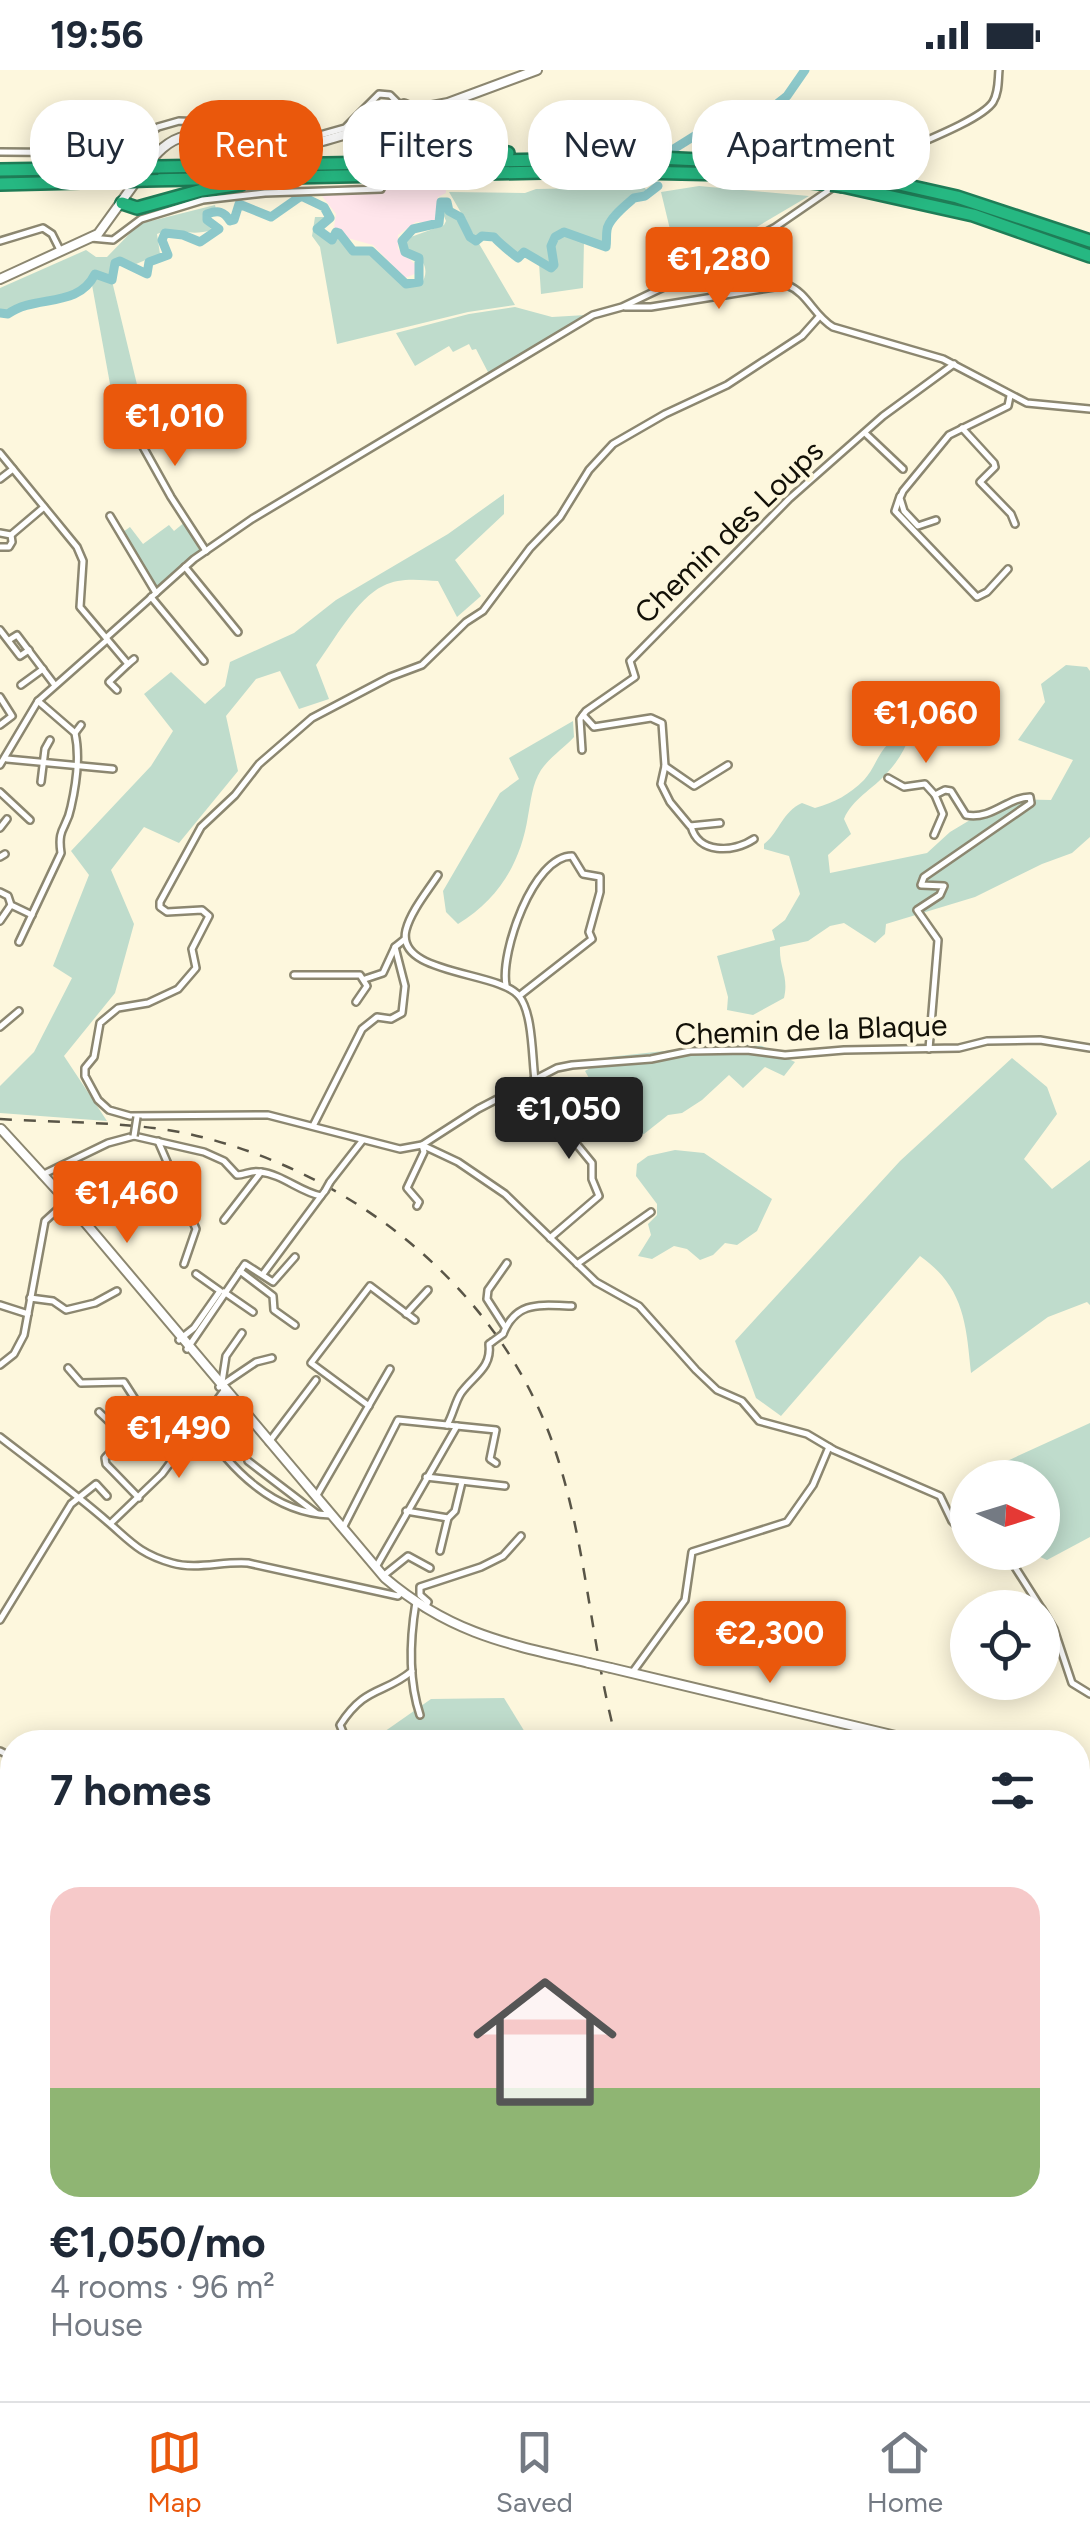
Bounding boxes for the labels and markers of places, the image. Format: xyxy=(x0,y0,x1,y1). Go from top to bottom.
pin: €1,280 xyxy=(638,227,800,312)
pin: €1,010 xyxy=(94,384,256,469)
pin: €1,060 xyxy=(845,681,1007,766)
pin: €1,050 xyxy=(488,1077,650,1162)
pin: €1,460 xyxy=(46,1161,208,1246)
pin: €1,490 xyxy=(98,1396,260,1481)
pin: €2,300 xyxy=(689,1601,851,1686)

